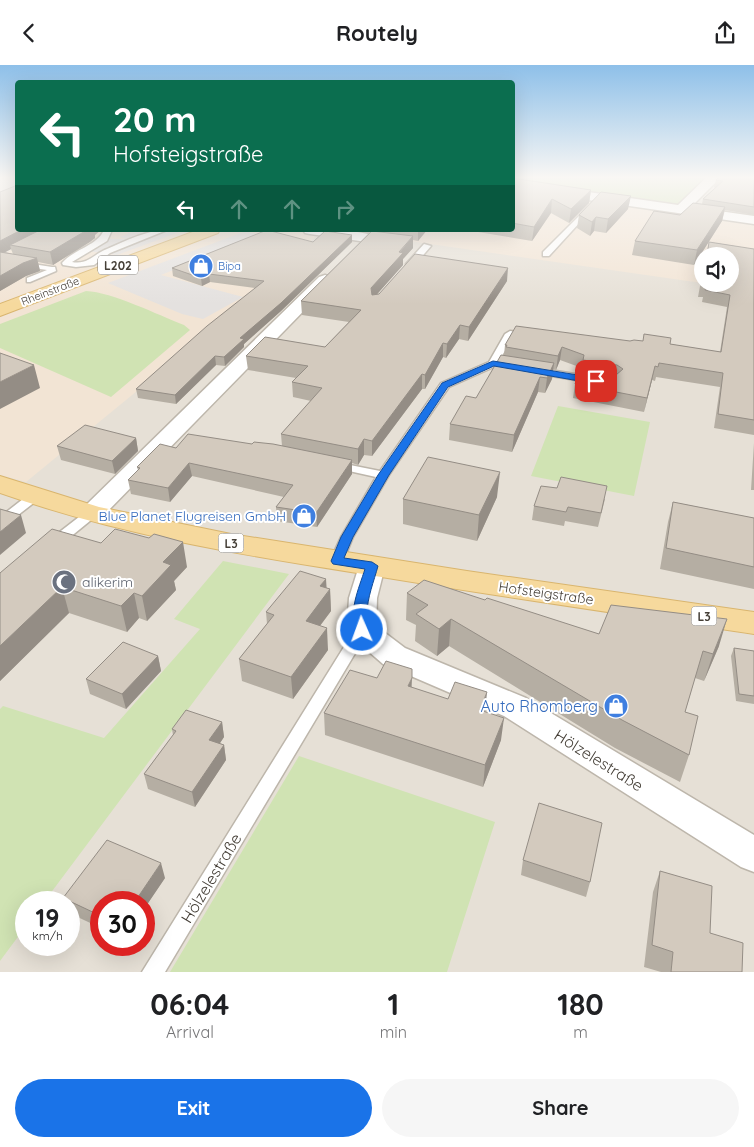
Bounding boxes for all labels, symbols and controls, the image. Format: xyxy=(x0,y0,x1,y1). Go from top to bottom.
icon: back xyxy=(15,19,43,47)
text: Routely xyxy=(336,19,418,47)
icon: share xyxy=(711,19,739,47)
text: 20 m xyxy=(113,97,196,141)
icon: left xyxy=(30,100,95,165)
text: Hofsteigstraße xyxy=(113,140,263,168)
icon: left xyxy=(172,195,200,223)
icon: ahead xyxy=(225,195,253,223)
icon: ahead xyxy=(278,195,306,223)
icon: right xyxy=(331,195,359,223)
map controls xyxy=(694,247,739,292)
button: sound xyxy=(694,247,739,292)
shop icon: Bipa xyxy=(188,253,214,279)
road number: L202 xyxy=(98,255,138,275)
place label: Bipa xyxy=(218,259,241,273)
street label: Rheinstraße xyxy=(19,274,81,308)
pin xyxy=(575,360,617,402)
icon: arrive xyxy=(582,367,610,395)
shop icon: Blue Planet Flugreisen GmbH xyxy=(291,503,317,529)
place label: Blue Planet Flugreisen GmbH xyxy=(98,507,286,525)
road number: L3 xyxy=(218,533,244,553)
mosque icon: alikerim xyxy=(51,569,77,595)
place label: alikerim xyxy=(82,573,133,591)
street label: Hofsteigstraße xyxy=(497,577,595,609)
position arrow xyxy=(335,603,387,655)
road number: L3 xyxy=(692,607,716,625)
shop icon: Auto Rhomberg xyxy=(603,693,629,719)
place label: Auto Rhomberg xyxy=(481,696,598,716)
street label: Hölzelestraße xyxy=(551,725,647,795)
street label: Hölzelestraße xyxy=(176,829,246,927)
speed limit sign: 30 xyxy=(90,891,155,956)
text: 19 xyxy=(36,902,59,933)
text: km/h xyxy=(32,928,63,943)
text: 06:04 xyxy=(150,985,230,1023)
text: 1 xyxy=(388,985,399,1023)
text: 180 xyxy=(557,985,604,1023)
text: Arrival xyxy=(166,1022,214,1042)
text: min xyxy=(380,1022,407,1042)
text: m xyxy=(573,1022,588,1042)
button: Exit xyxy=(15,1079,372,1137)
button: Share xyxy=(382,1079,739,1137)

